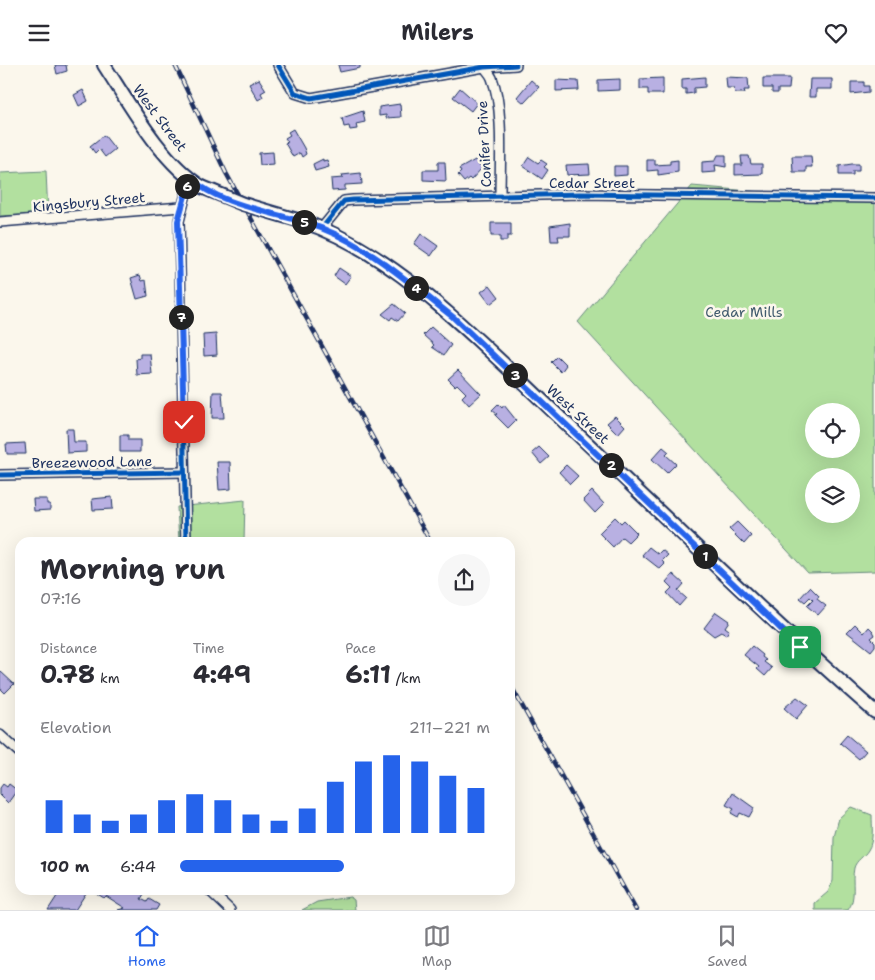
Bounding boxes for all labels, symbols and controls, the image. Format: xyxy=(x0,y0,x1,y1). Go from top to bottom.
text: Milers xyxy=(401,18,474,47)
icon: menu xyxy=(25,19,53,47)
icon: heart xyxy=(822,19,850,47)
street label: West Street xyxy=(129,81,191,155)
street label: Conifer Drive xyxy=(473,100,495,188)
pin: 6 xyxy=(174,173,200,199)
street label: Cedar Street xyxy=(549,174,635,192)
text: 6 xyxy=(183,177,192,195)
street label: Kingsbury Street xyxy=(32,188,146,216)
pin: 5 xyxy=(292,209,316,235)
text: 5 xyxy=(300,213,309,231)
pin: 4 xyxy=(404,275,428,301)
text: 4 xyxy=(412,279,421,297)
park label: Cedar Mills xyxy=(705,303,783,321)
pin: 7 xyxy=(168,305,194,329)
text: 7 xyxy=(177,308,186,326)
pin: 3 xyxy=(502,363,528,387)
text: 3 xyxy=(511,366,520,384)
street label: West Street xyxy=(543,380,613,448)
pin xyxy=(163,401,205,443)
map controls xyxy=(805,403,860,523)
button: locate xyxy=(805,403,860,458)
icon: check xyxy=(170,408,198,436)
street label: Breezewood Lane xyxy=(32,452,152,472)
pin: 2 xyxy=(598,453,624,477)
text: 2 xyxy=(607,456,616,474)
button: layers xyxy=(805,468,860,523)
pin: 1 xyxy=(692,543,718,569)
text: 1 xyxy=(702,547,709,565)
text: Morning run xyxy=(40,550,225,588)
button: share xyxy=(438,554,490,606)
text: 07:16 xyxy=(40,588,82,609)
pin xyxy=(779,626,821,668)
icon: arrive xyxy=(786,633,814,661)
text: Distance xyxy=(40,639,97,657)
text: Time xyxy=(193,639,225,657)
text: Pace xyxy=(345,639,376,657)
text: 0.78 xyxy=(40,657,95,691)
text: 4:49 xyxy=(193,657,251,691)
text: 6:11 xyxy=(345,657,391,691)
text: km xyxy=(95,669,120,687)
text: /km xyxy=(391,669,421,687)
text: Elevation xyxy=(40,717,112,738)
text: 211–221 m xyxy=(409,717,490,738)
text: 100 m xyxy=(40,856,89,877)
text: 6:44 xyxy=(120,856,156,877)
tab: Home xyxy=(128,922,166,970)
tab: Map xyxy=(422,922,452,970)
tab: Saved xyxy=(707,922,747,970)

